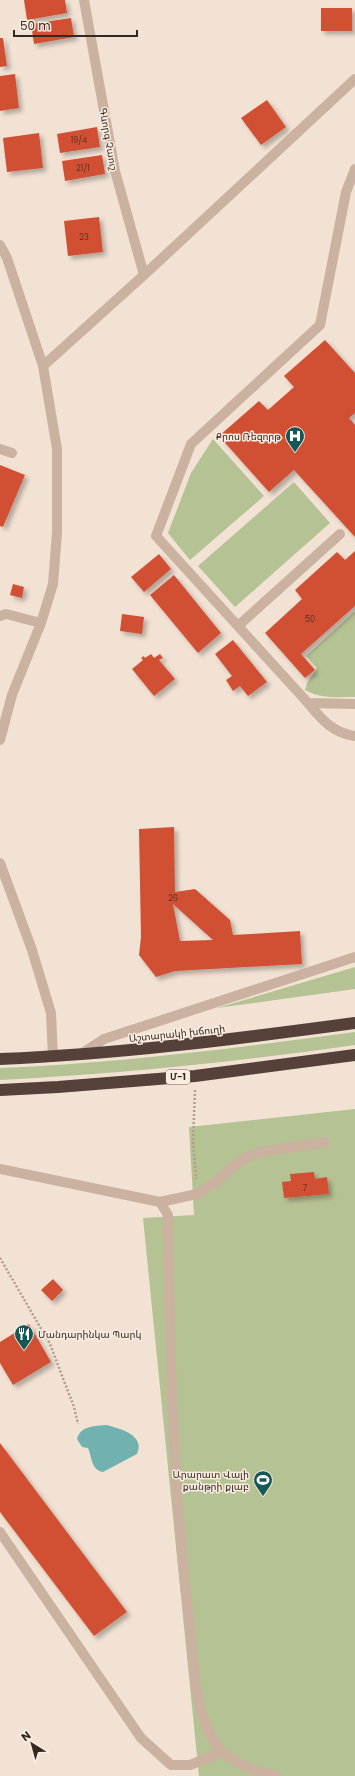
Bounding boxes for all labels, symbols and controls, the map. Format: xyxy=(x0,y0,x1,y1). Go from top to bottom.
scale bar xyxy=(14,12,137,38)
text: 50 m xyxy=(20,17,51,34)
street label: Գևորգ Չաուշ xyxy=(96,107,121,172)
house number: 19/4 xyxy=(71,135,87,146)
house number: 21/1 xyxy=(76,163,90,174)
house number: 23 xyxy=(79,232,89,243)
hospital icon: Քրոս Ռեզորթ xyxy=(284,425,306,453)
place label: Քրոս Ռեզորթ xyxy=(216,429,281,444)
house number: 50 xyxy=(305,614,315,625)
house number: 26 xyxy=(168,893,178,904)
street label: Աշտարակի խճուղի xyxy=(128,1021,226,1046)
road number: Մ-1 xyxy=(166,1070,190,1084)
house number: 7 xyxy=(303,1183,308,1194)
restaurant icon: Մանդարինկա Պարկ xyxy=(13,1323,35,1351)
place label: Մանդարինկա Պարկ xyxy=(38,1327,141,1342)
place label: Արարատ Վալի քանթրի քլաբ xyxy=(172,1467,249,1494)
sports icon: Արարատ Վալի քանթրի քլաբ xyxy=(252,1469,274,1497)
north arrow xyxy=(12,1724,52,1764)
text: N xyxy=(18,1727,34,1745)

